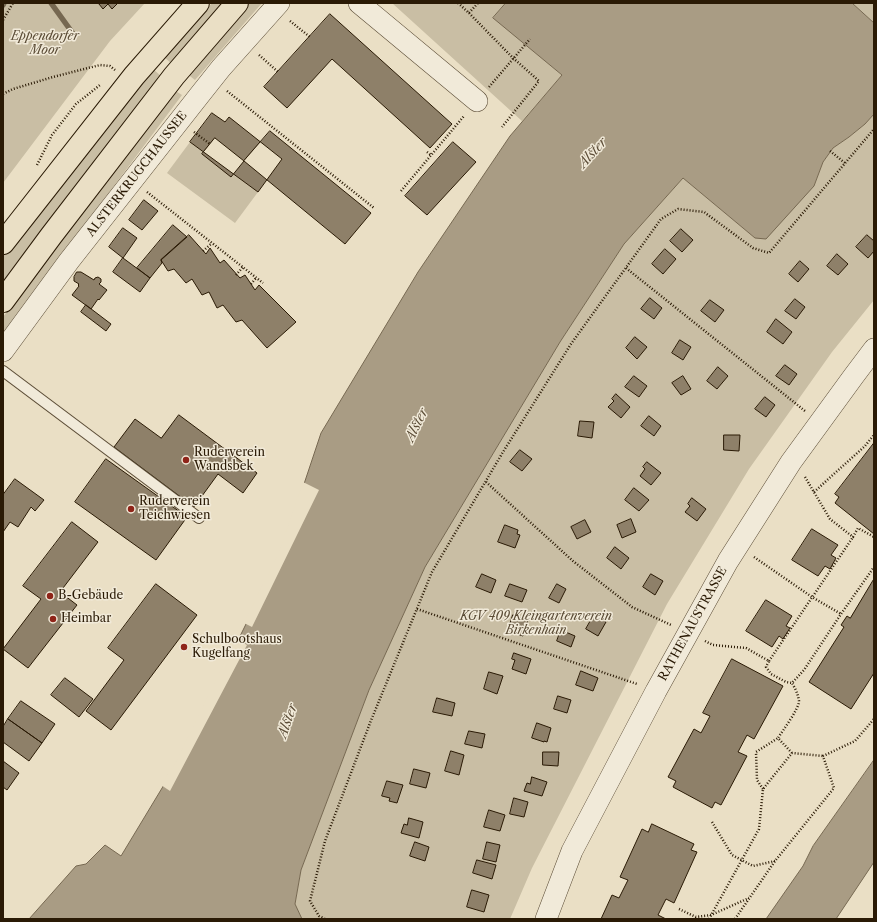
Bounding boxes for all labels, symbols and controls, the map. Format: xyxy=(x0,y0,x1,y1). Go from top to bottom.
park label: Eppendorfer Moor xyxy=(11,30,79,58)
street label: ALSTERKRUGCHAUSSEE xyxy=(84,109,190,239)
water label: Alster xyxy=(575,135,611,171)
water label: Alster xyxy=(402,406,432,444)
place label: Ruderverein Wandsbek xyxy=(194,446,265,474)
marker: Ruderverein Wandsbek xyxy=(181,455,191,465)
place label: Ruderverein Teichwiesen xyxy=(139,495,210,523)
marker: Ruderverein Teichwiesen xyxy=(126,504,136,514)
street label: RATHENAUSTRASSE xyxy=(656,564,730,684)
place label: B-Gebäude xyxy=(58,589,123,603)
marker: B-Gebäude xyxy=(45,591,55,601)
park label: KGV 409 Kleingartenverein Birkenhain xyxy=(460,610,612,638)
place label: Heimbar xyxy=(61,612,111,626)
marker: Heimbar xyxy=(48,614,58,624)
place label: Schulbootshaus Kugelfang xyxy=(192,633,282,661)
marker: Schulbootshaus Kugelfang xyxy=(179,642,189,652)
water label: Alster xyxy=(275,702,301,740)

